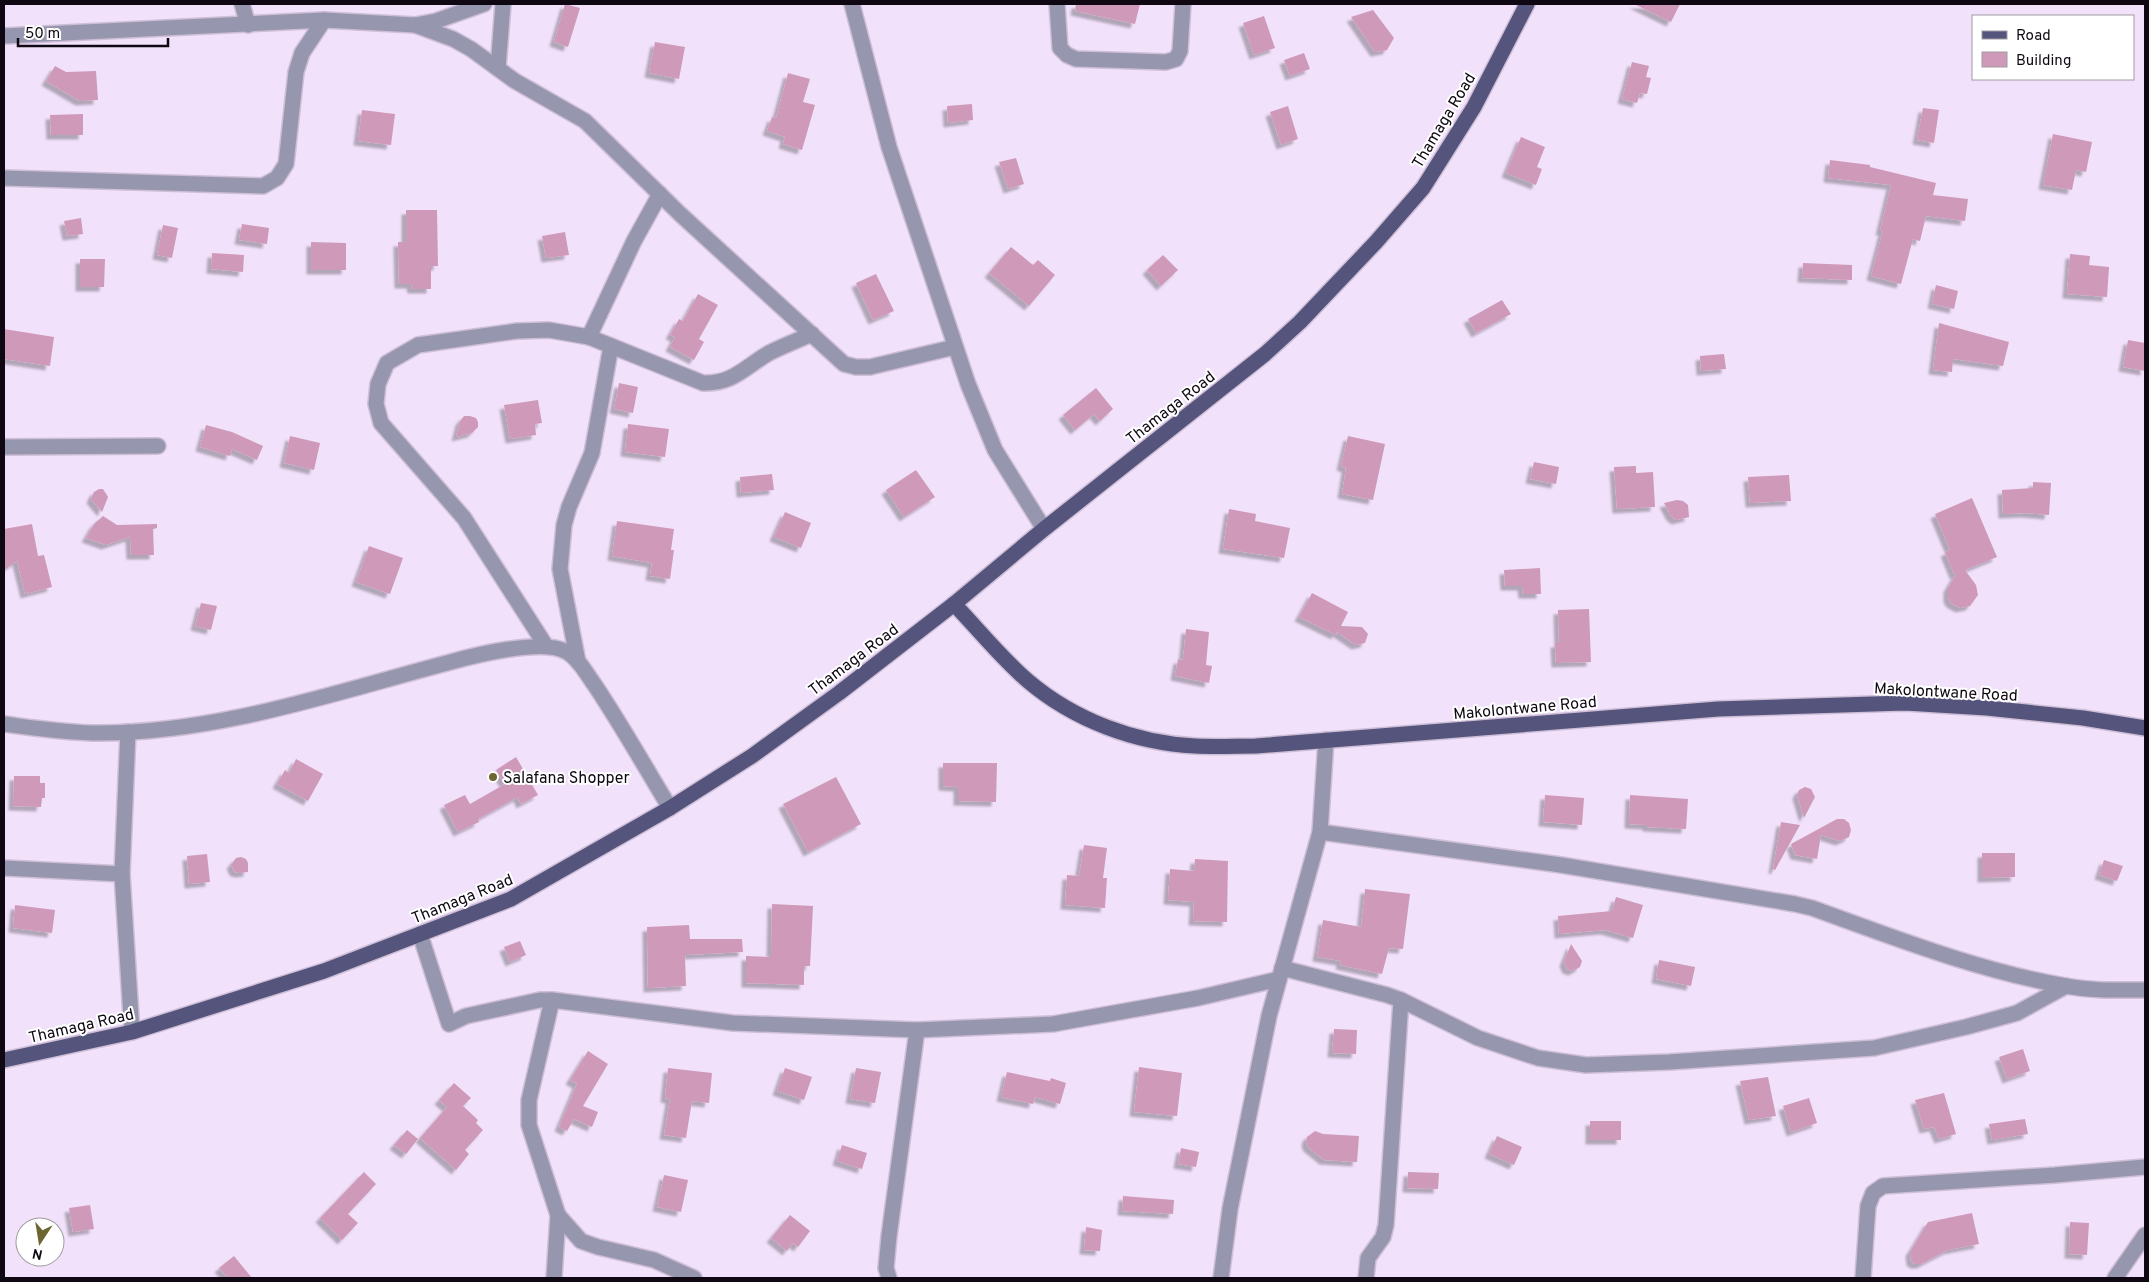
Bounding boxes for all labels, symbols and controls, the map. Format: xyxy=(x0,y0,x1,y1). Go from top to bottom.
scale bar xyxy=(18,15,168,47)
legend xyxy=(1972,15,2134,80)
text: 50 m xyxy=(25,25,60,44)
text: Road xyxy=(2016,27,2051,46)
text: Building xyxy=(2016,52,2071,71)
street label: Thamaga Road xyxy=(1408,70,1481,172)
street label: Thamaga Road xyxy=(1123,368,1220,450)
street label: Thamaga Road xyxy=(805,620,903,701)
street label: Makolontwane Road xyxy=(1874,679,2018,707)
street label: Makolontwane Road xyxy=(1453,693,1598,725)
place label: Salafana Shopper xyxy=(503,769,630,789)
marker: Salafana Shopper xyxy=(487,771,499,783)
street label: Thamaga Road xyxy=(409,870,516,929)
street label: Thamaga Road xyxy=(27,1005,136,1049)
north arrow xyxy=(15,1217,65,1267)
text: N xyxy=(31,1244,44,1263)

